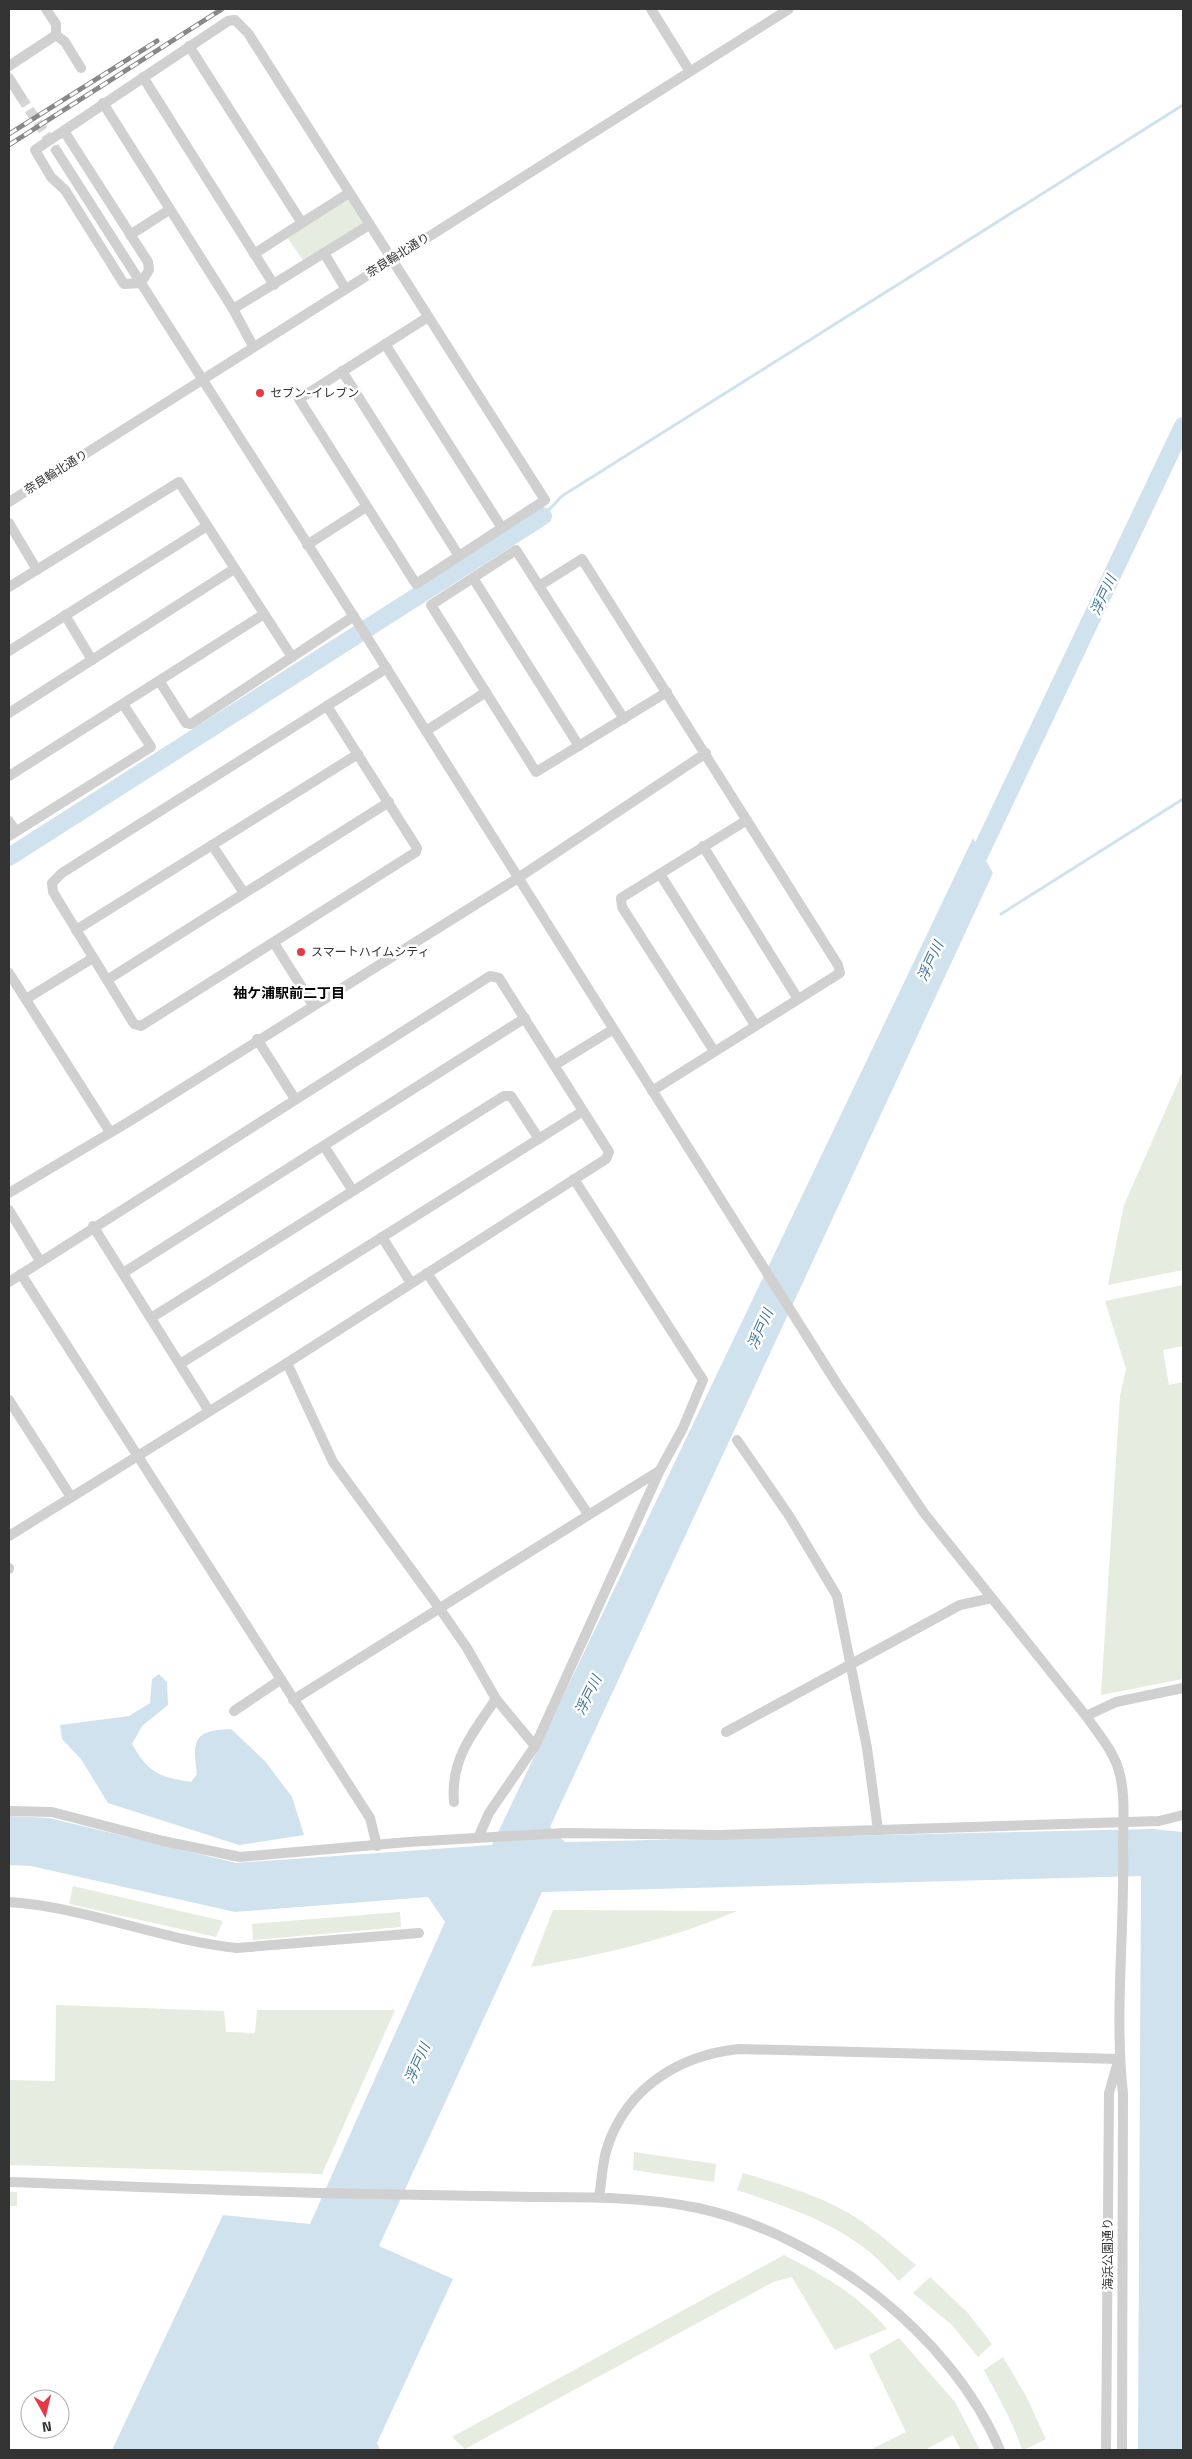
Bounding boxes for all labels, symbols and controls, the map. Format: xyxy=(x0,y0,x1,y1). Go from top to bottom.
street label: 奈良輪北通り xyxy=(362,227,433,282)
place label: セブン-イレブン xyxy=(270,383,359,402)
marker: セブン-イレブン xyxy=(254,387,266,399)
street label: 奈良輪北通り xyxy=(20,444,91,499)
water label: 浮戸川 xyxy=(1084,570,1122,618)
water label: 浮戸川 xyxy=(911,936,949,984)
place label: スマートハイムシティ xyxy=(311,942,429,961)
marker: スマートハイムシティ xyxy=(295,946,307,958)
district label: 袖ケ浦駅前二丁目 xyxy=(233,982,345,1003)
water label: 浮戸川 xyxy=(741,1304,778,1352)
water label: 浮戸川 xyxy=(569,1670,607,1718)
water label: 浮戸川 xyxy=(398,2038,435,2086)
street label: 海浜公園通り xyxy=(1098,2218,1117,2290)
north arrow xyxy=(20,2389,70,2439)
text: N xyxy=(41,2416,53,2438)

